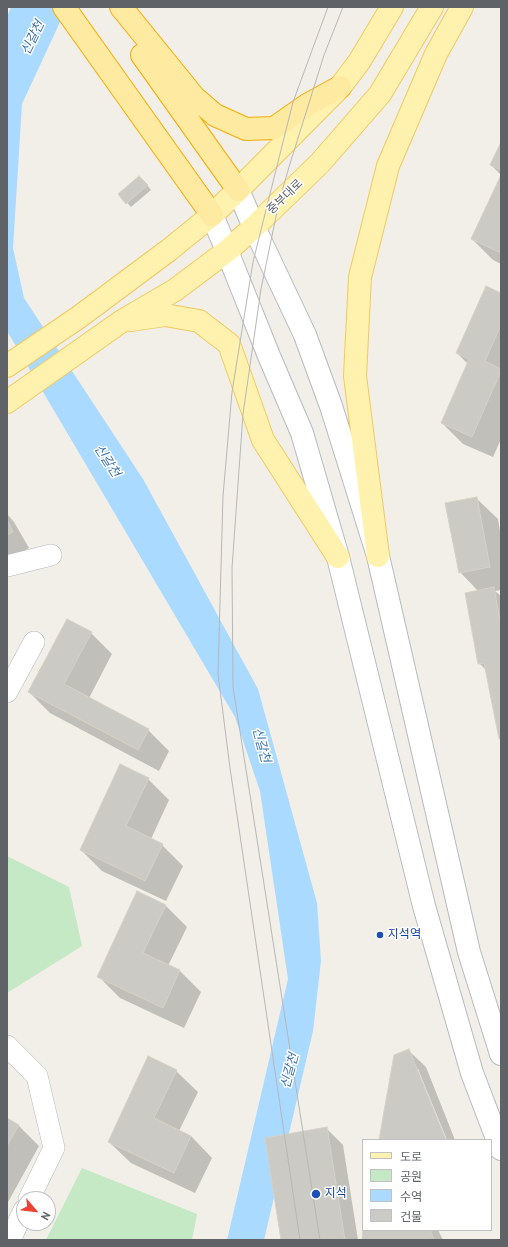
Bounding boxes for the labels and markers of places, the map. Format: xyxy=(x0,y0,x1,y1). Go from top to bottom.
place label: 지석역 xyxy=(388,928,421,942)
marker: 지석역 xyxy=(375,930,385,940)
place label: 지석 xyxy=(325,1187,347,1201)
marker: 지석 xyxy=(310,1188,322,1200)

